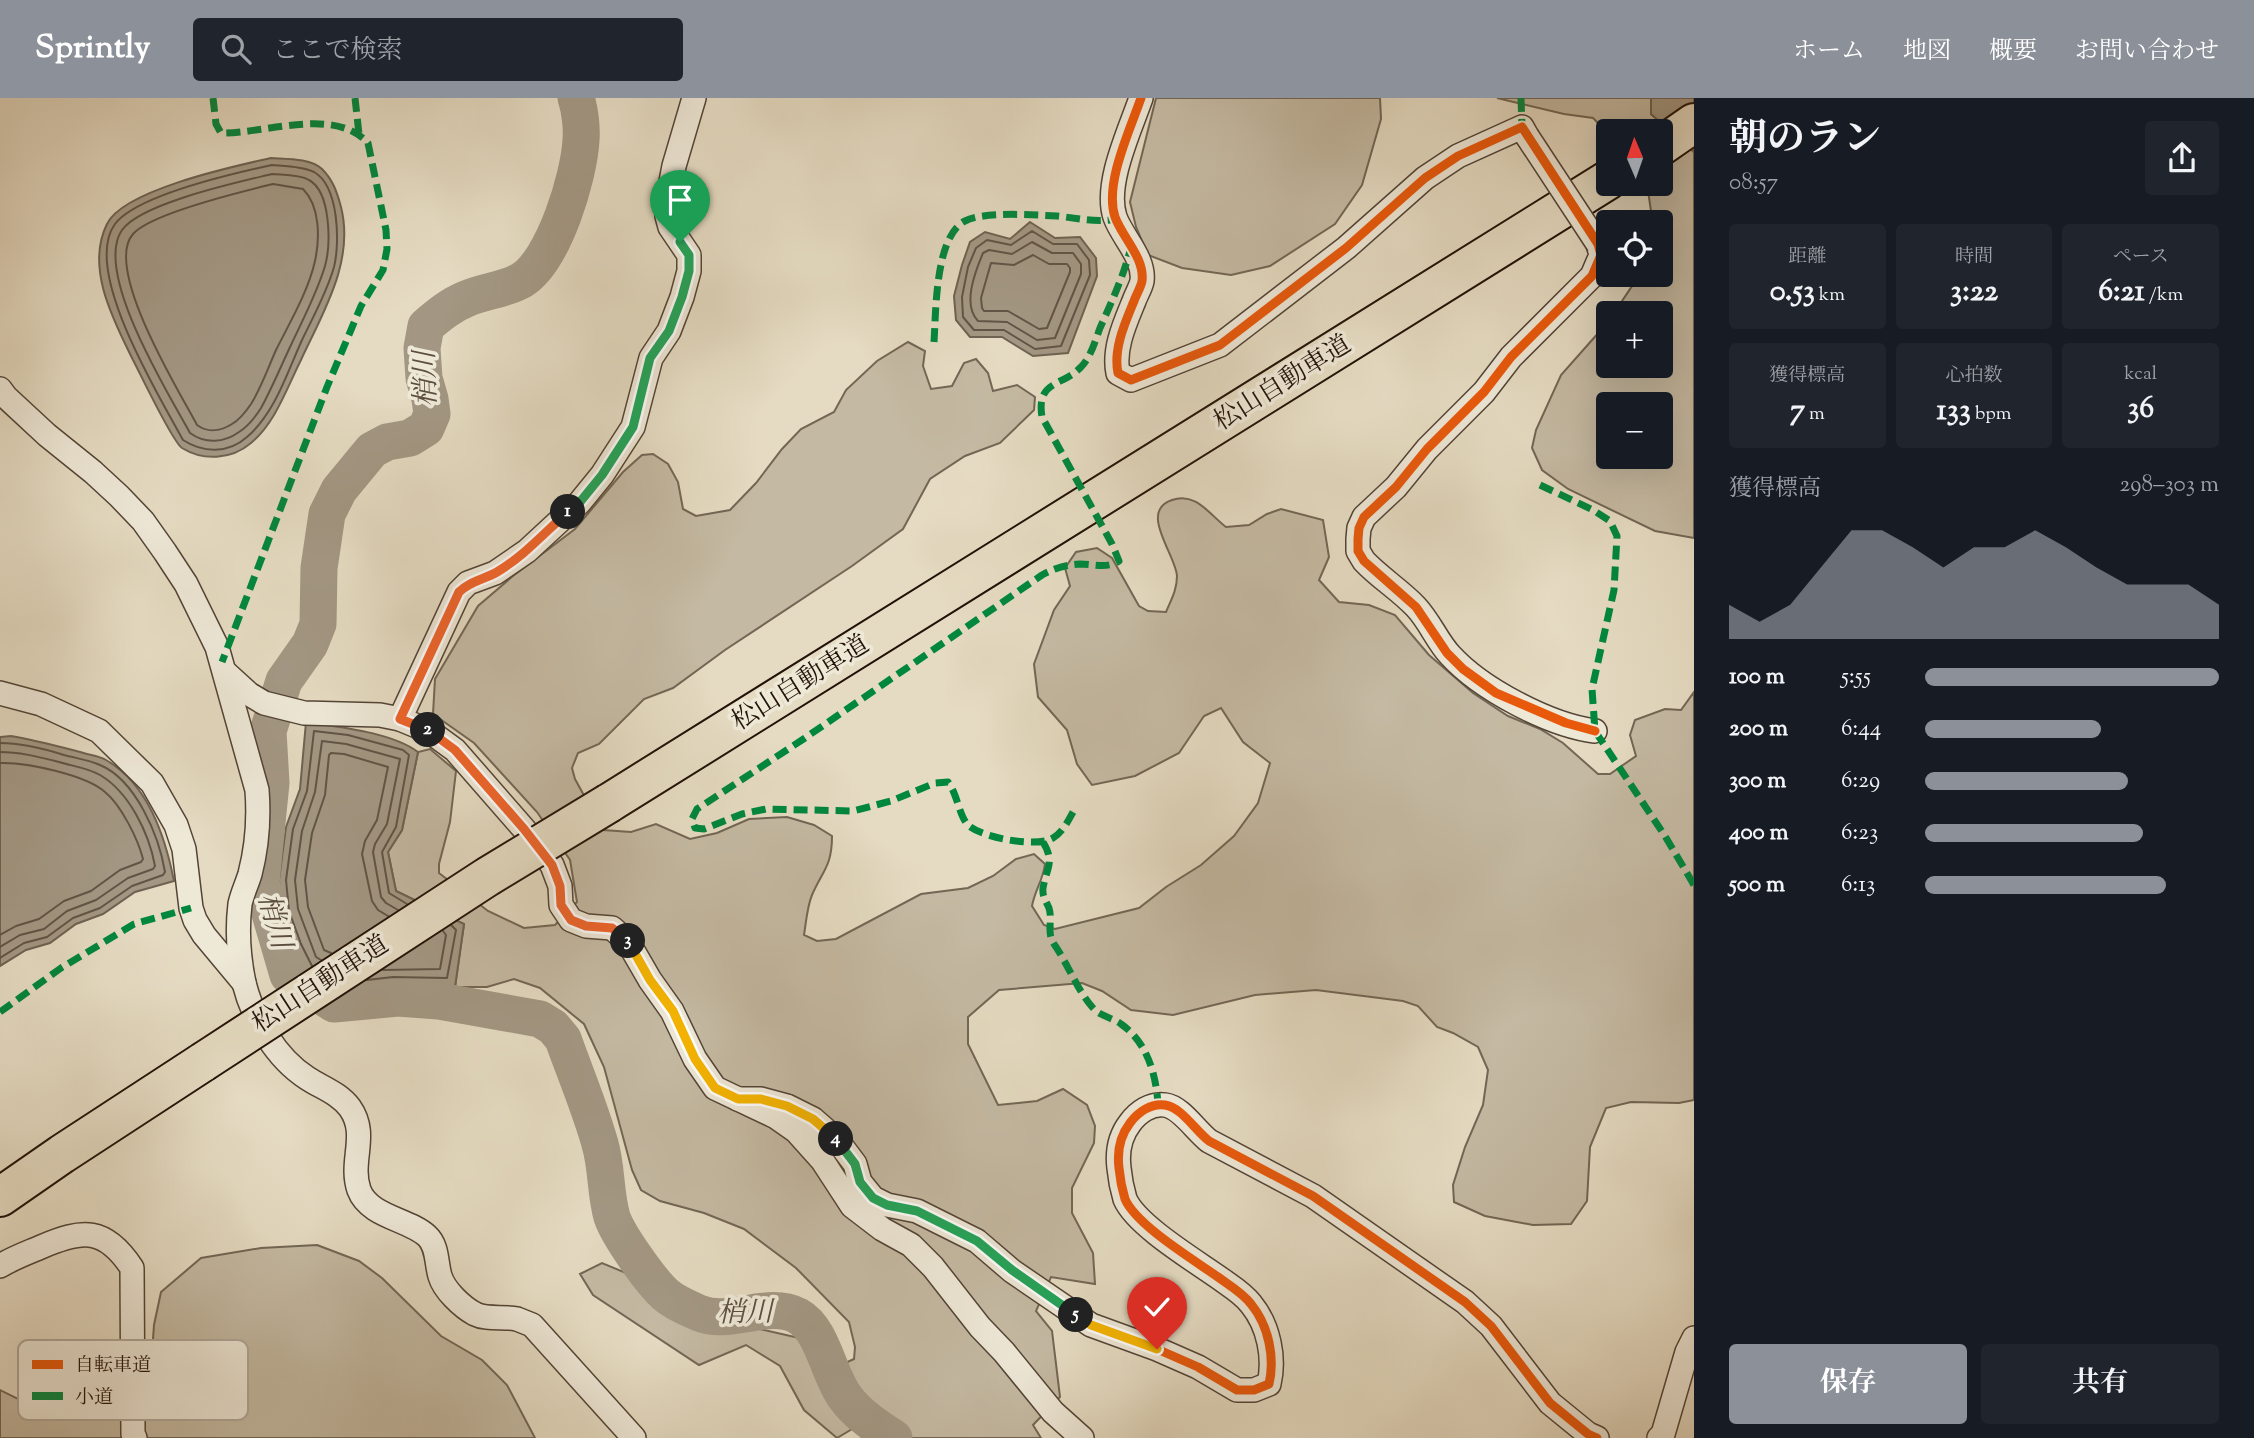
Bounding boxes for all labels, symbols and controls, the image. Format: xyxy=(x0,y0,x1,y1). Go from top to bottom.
search box xyxy=(193,18,683,81)
text: Sprintly xyxy=(35,25,151,73)
icon: search xyxy=(217,30,255,68)
text: ここで検索 xyxy=(273,33,403,70)
text: ホーム xyxy=(1793,35,1865,69)
text: 地図 xyxy=(1903,35,1951,69)
text: 概要 xyxy=(1989,35,2037,69)
text: お問い合わせ xyxy=(2075,35,2219,69)
text: 朝のラン xyxy=(1729,114,1881,168)
north arrow xyxy=(1596,119,1673,196)
map controls xyxy=(1596,119,1673,469)
button: share xyxy=(2145,121,2219,195)
text: 08:57 xyxy=(1729,167,1778,200)
pin xyxy=(650,170,710,242)
icon: arrive xyxy=(661,181,699,219)
button: locate xyxy=(1596,210,1673,287)
text: 距離 xyxy=(1788,244,1826,271)
text: 時間 xyxy=(1955,244,1993,271)
text: ペース xyxy=(2113,244,2169,271)
text: 0.53 xyxy=(1770,271,1815,314)
text: 3:22 xyxy=(1950,271,1998,314)
text: 6:21 xyxy=(2098,271,2145,314)
text: km xyxy=(1815,282,1845,309)
text: /km xyxy=(2145,282,2183,309)
button: + xyxy=(1596,301,1673,378)
street label: 松山自動車道 xyxy=(1207,327,1359,441)
water label: 梢川 xyxy=(406,347,448,408)
text: kcal xyxy=(2124,361,2157,388)
text: 獲得標高 xyxy=(1769,363,1845,390)
text: 心拍数 xyxy=(1945,363,2003,390)
text: 36 xyxy=(2127,388,2154,431)
text: 7 xyxy=(1790,390,1805,433)
text: 133 xyxy=(1937,390,1971,433)
button: − xyxy=(1596,392,1673,469)
text: m xyxy=(1805,401,1825,428)
text: bpm xyxy=(1971,401,2011,428)
text: 298–303 m xyxy=(2120,469,2219,502)
text: 獲得標高 xyxy=(1729,473,1821,506)
pin: 1 xyxy=(550,494,586,530)
text: 1 xyxy=(564,498,571,525)
street label: 松山自動車道 xyxy=(725,627,877,741)
text: 100 m xyxy=(1729,661,1785,694)
text: 5:55 xyxy=(1841,661,1871,694)
pin: 2 xyxy=(410,712,446,748)
text: 200 m xyxy=(1729,713,1788,746)
text: 6:44 xyxy=(1841,713,1881,746)
text: 2 xyxy=(423,716,432,743)
text: 300 m xyxy=(1729,765,1786,798)
text: 6:29 xyxy=(1841,765,1880,798)
text: 400 m xyxy=(1729,817,1789,850)
text: 6:23 xyxy=(1841,817,1878,850)
text: 500 m xyxy=(1729,869,1785,902)
text: 6:13 xyxy=(1841,869,1875,902)
water label: 梢川 xyxy=(246,889,301,956)
pin: 3 xyxy=(610,924,646,958)
street label: 松山自動車道 xyxy=(246,927,396,1043)
text: 3 xyxy=(624,927,631,954)
pin: 4 xyxy=(818,1122,854,1156)
text: 4 xyxy=(831,1125,840,1152)
pin xyxy=(1127,1277,1187,1349)
icon: check xyxy=(1138,1288,1176,1326)
water label: 梢川 xyxy=(717,1293,776,1334)
pin: 5 xyxy=(1058,1298,1094,1332)
text: 5 xyxy=(1072,1301,1079,1328)
legend xyxy=(18,1340,248,1420)
button: 保存 xyxy=(1729,1344,1967,1424)
button: 共有 xyxy=(1981,1344,2219,1424)
text: 自転車道 xyxy=(75,1353,151,1380)
text: 小道 xyxy=(75,1385,113,1412)

